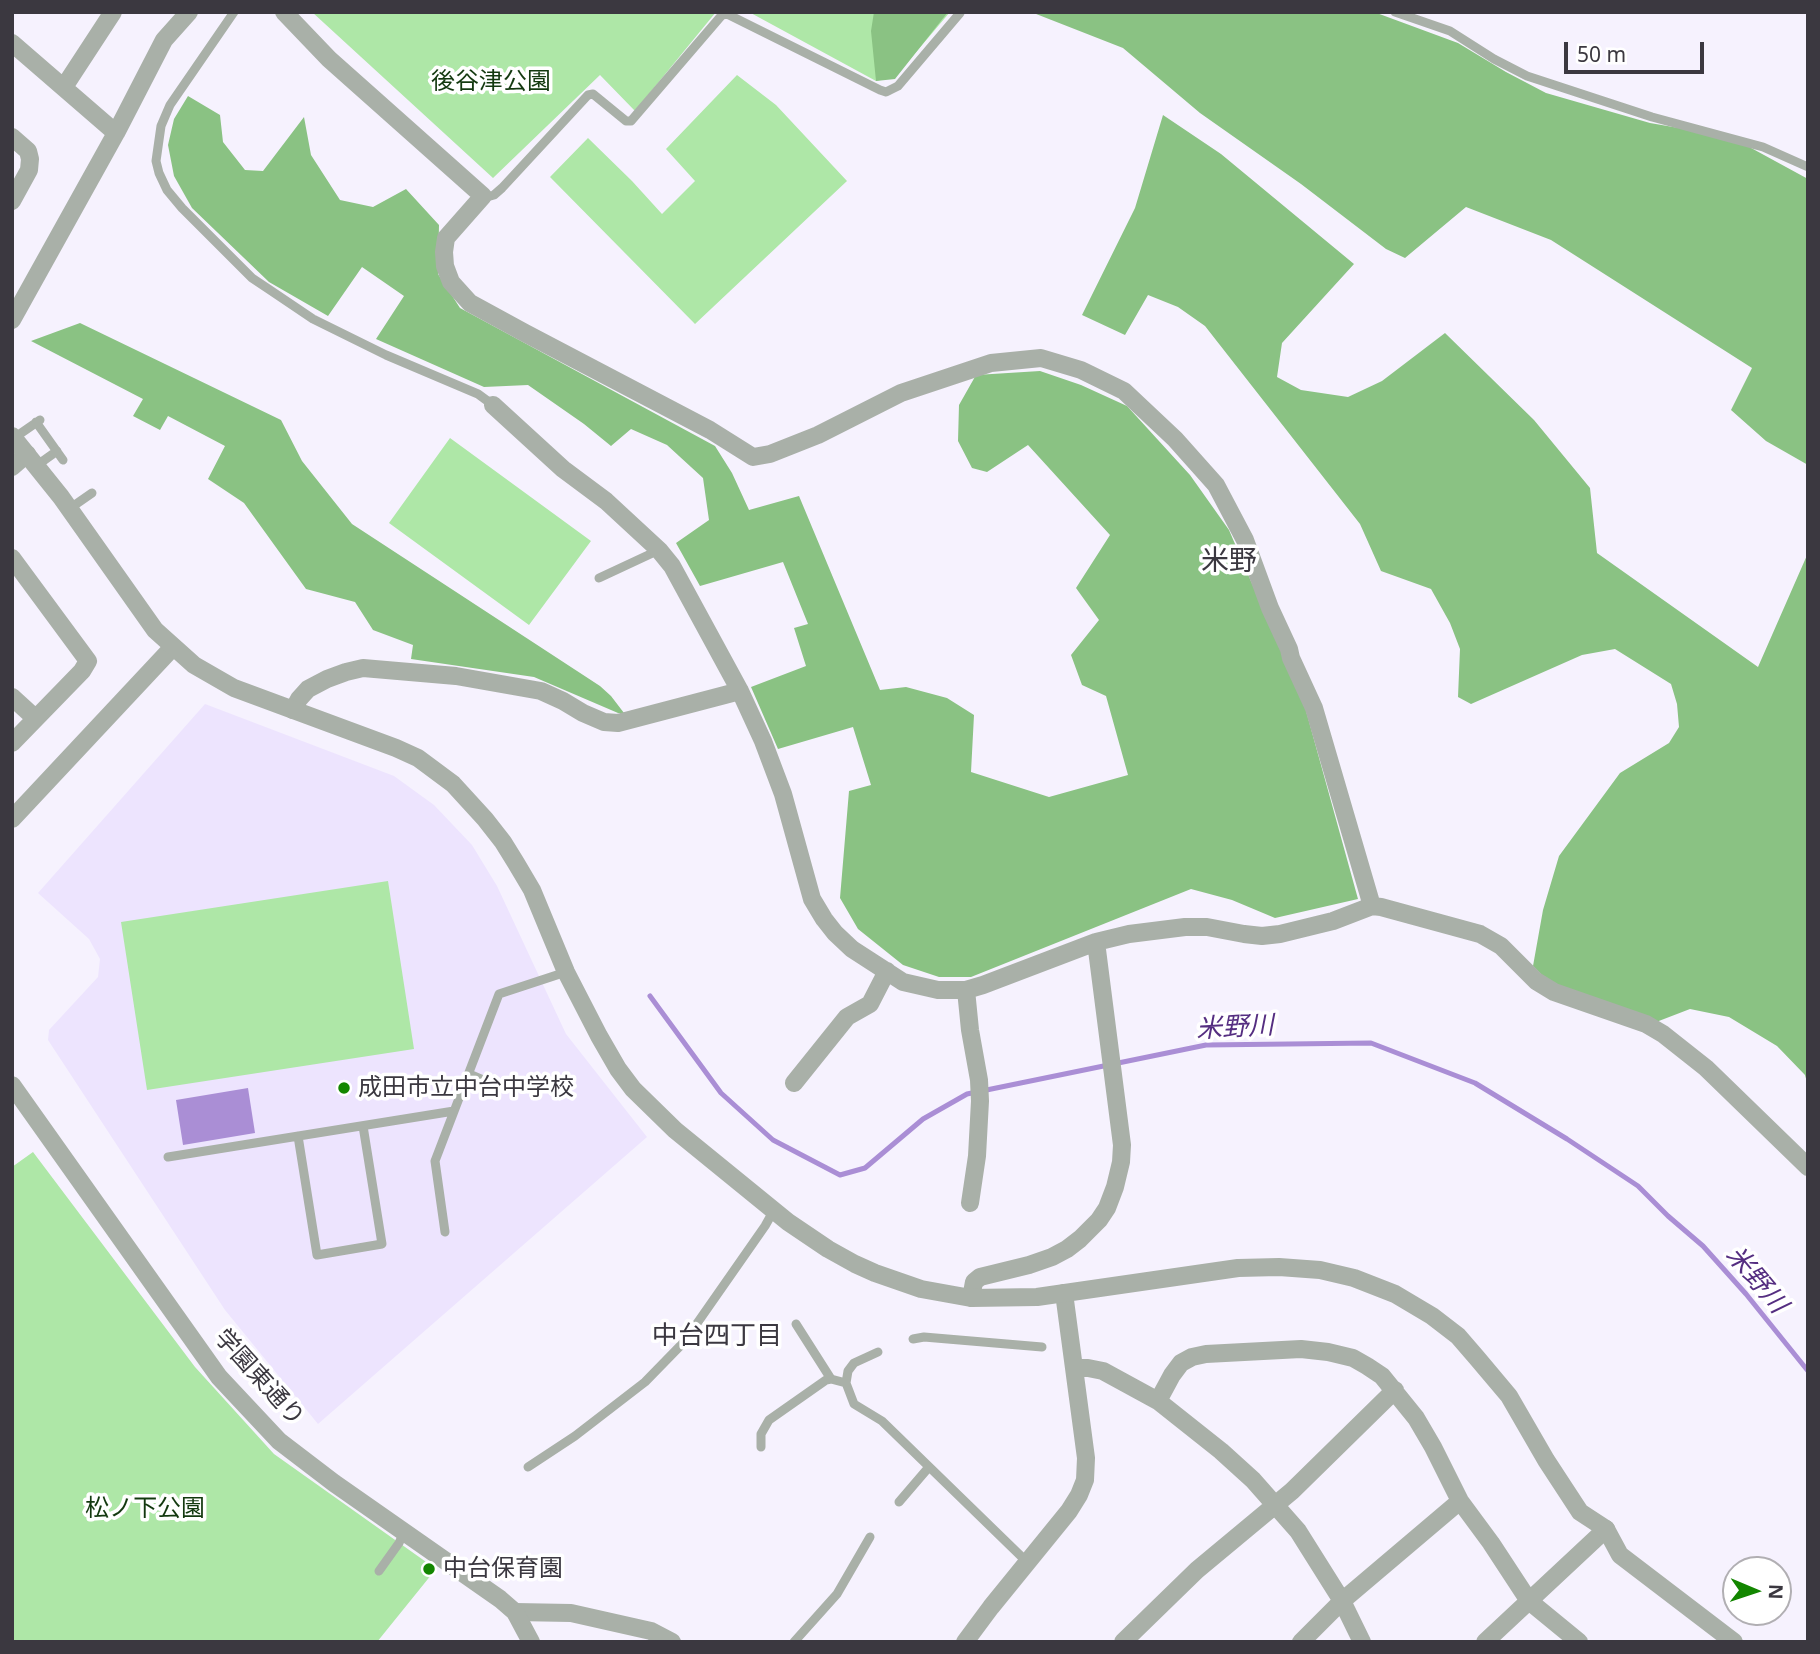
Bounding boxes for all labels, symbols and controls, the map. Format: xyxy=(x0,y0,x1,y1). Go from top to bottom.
scale bar xyxy=(1568,28,1708,72)
text: 50 m xyxy=(1577,40,1626,68)
park label: 後谷津公園 xyxy=(431,68,551,96)
district label: 米野 xyxy=(1201,545,1257,579)
water label: 米野川 xyxy=(1195,1010,1275,1046)
place label: 成田市立中台中学校 xyxy=(358,1074,574,1102)
marker: 成田市立中台中学校 xyxy=(336,1080,352,1096)
water label: 米野川 xyxy=(1719,1240,1793,1320)
district label: 中台四丁目 xyxy=(652,1321,782,1353)
street label: 学園東通り xyxy=(208,1324,310,1432)
park label: 松ノ下公園 xyxy=(85,1495,205,1523)
place label: 中台保育園 xyxy=(443,1555,563,1583)
north arrow xyxy=(1722,1556,1792,1626)
marker: 中台保育園 xyxy=(421,1561,437,1577)
text: N xyxy=(1763,1583,1789,1600)

